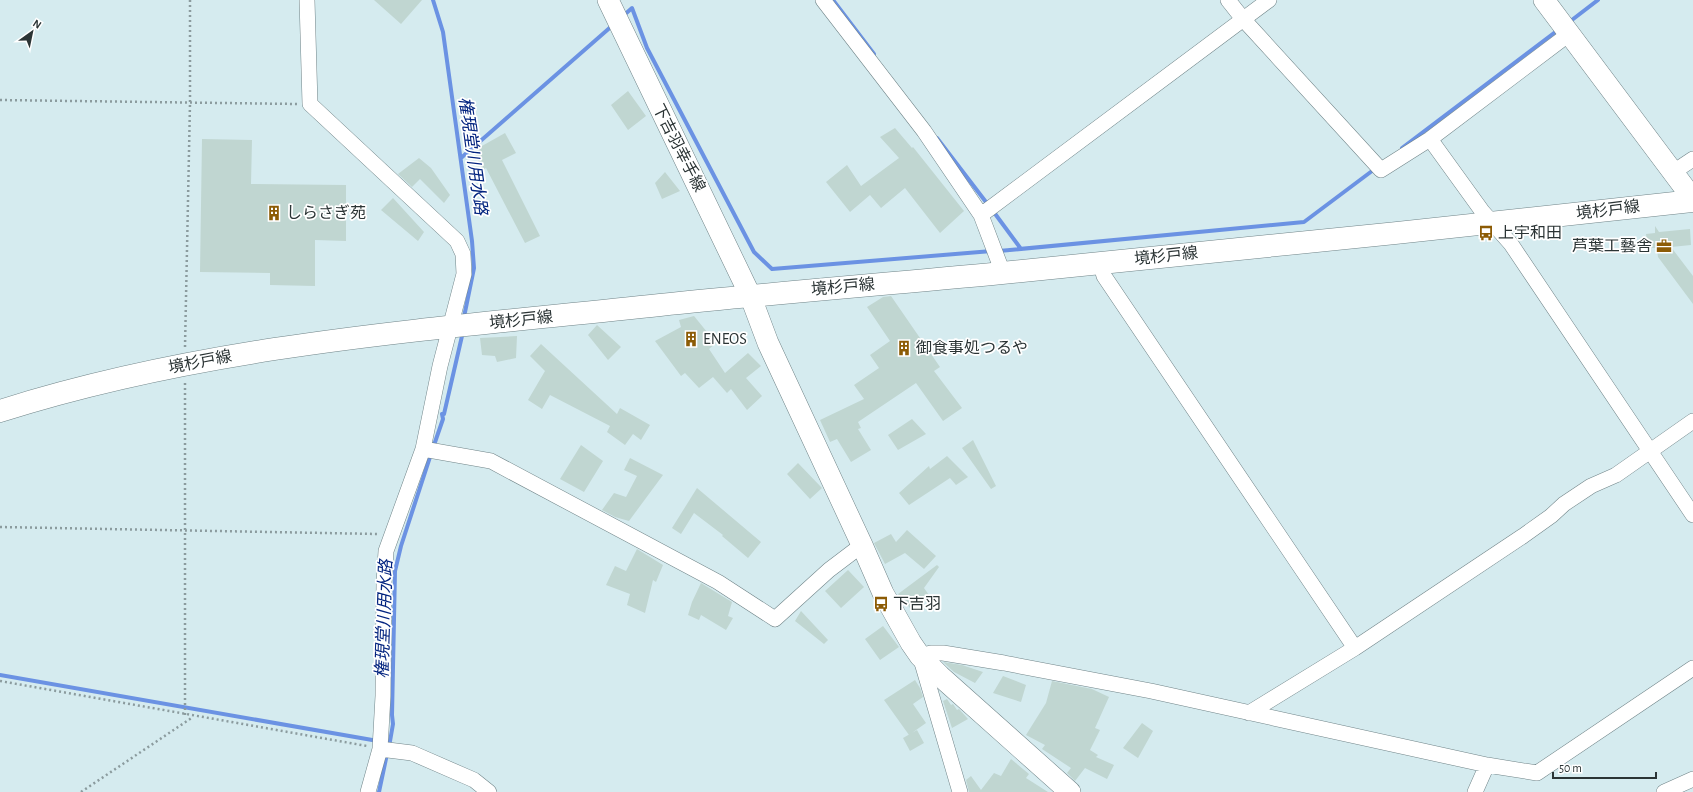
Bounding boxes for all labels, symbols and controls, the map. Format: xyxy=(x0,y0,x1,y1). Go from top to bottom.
north arrow xyxy=(12,12,52,52)
text: N xyxy=(31,17,43,31)
water label: 権現堂川用水路 xyxy=(456,96,491,218)
street label: 下吉羽幸手線 xyxy=(650,101,709,194)
street label: 境杉戸線 xyxy=(1575,197,1641,222)
building icon: しらさぎ苑 xyxy=(265,204,283,222)
place label: しらさぎ苑 xyxy=(286,204,366,221)
bus stop icon: 上宇和田 xyxy=(1477,224,1495,242)
place label: 上宇和田 xyxy=(1498,224,1562,241)
office icon: 芦葉工藝舎 xyxy=(1655,237,1673,255)
place label: 芦葉工藝舎 xyxy=(1572,238,1652,254)
street label: 境杉戸線 xyxy=(1133,244,1199,267)
street label: 境杉戸線 xyxy=(810,275,876,298)
street label: 境杉戸線 xyxy=(488,308,554,331)
building icon: ENEOS xyxy=(682,330,700,348)
place label: ENEOS xyxy=(703,331,747,347)
building icon: 御食事処つるや xyxy=(895,339,913,357)
place label: 御食事処つるや xyxy=(916,339,1028,356)
street label: 境杉戸線 xyxy=(167,347,233,376)
water label: 権現堂川用水路 xyxy=(372,557,395,679)
bus stop icon: 下吉羽 xyxy=(872,595,890,613)
place label: 下吉羽 xyxy=(893,596,941,612)
scale bar xyxy=(1553,754,1656,780)
text: 50 m xyxy=(1559,762,1582,774)

